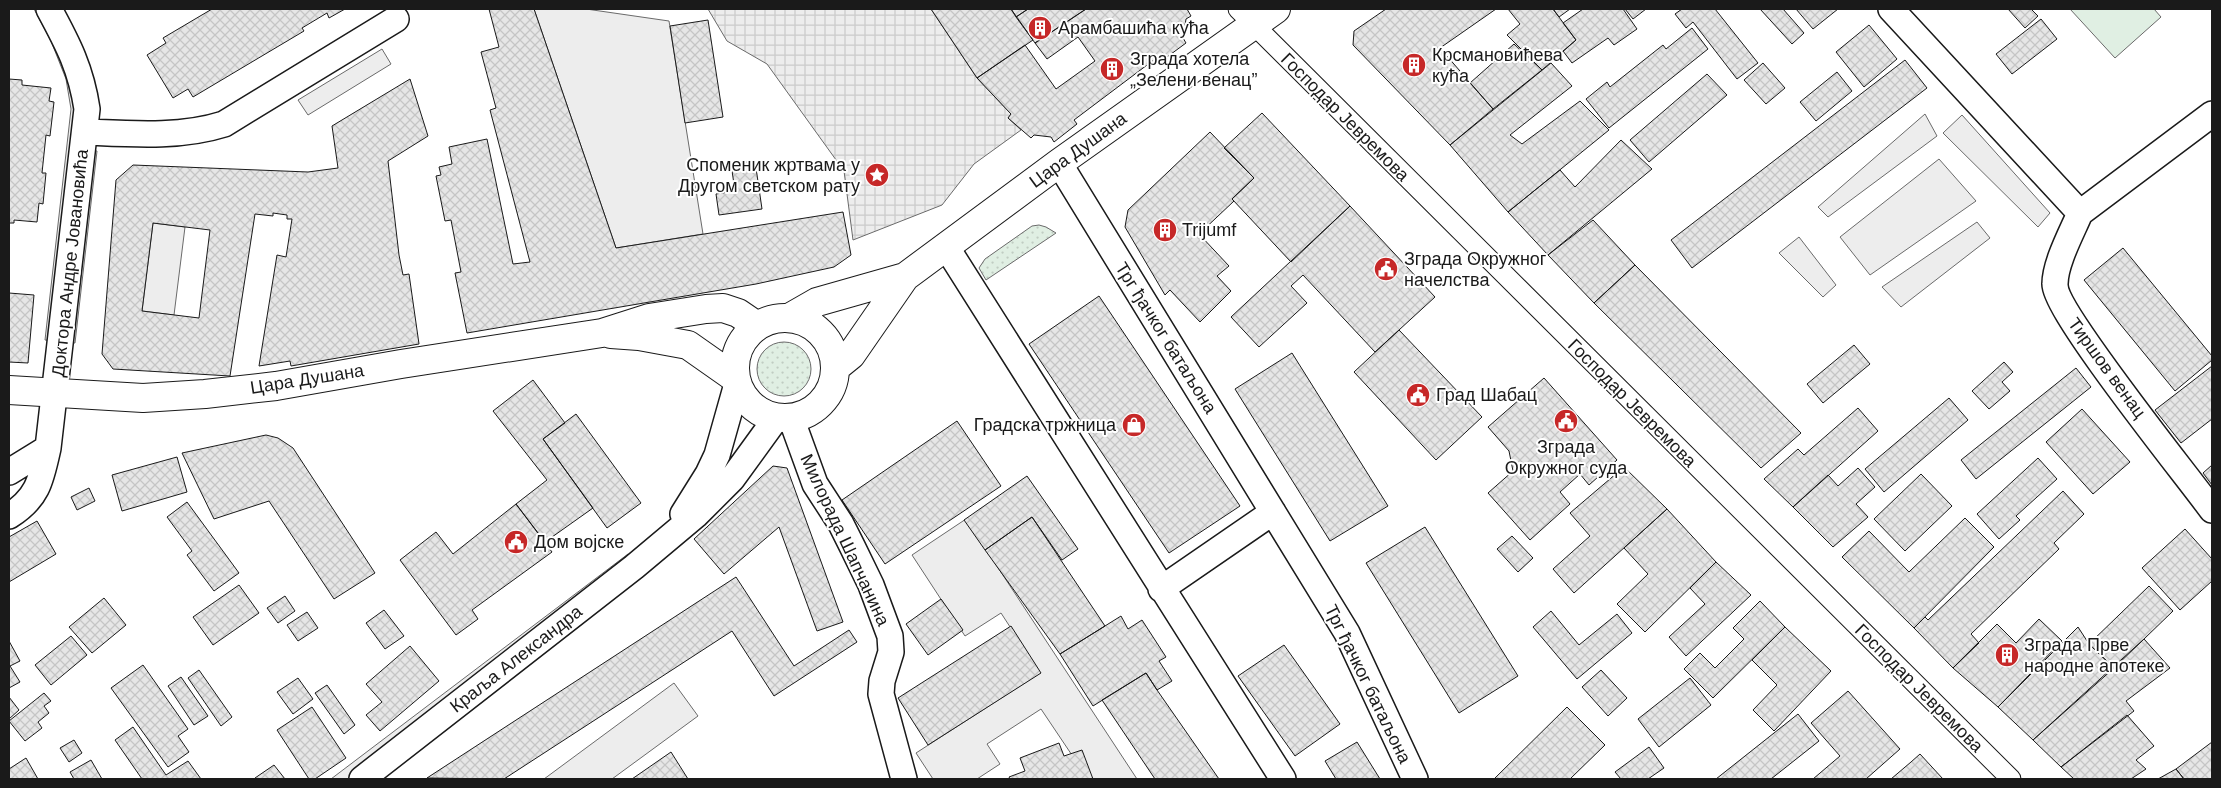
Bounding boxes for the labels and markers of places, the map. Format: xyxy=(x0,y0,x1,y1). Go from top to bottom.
building icon: Арамбашића кућа xyxy=(1027,15,1053,41)
place label: Арамбашића кућа xyxy=(1058,18,1210,38)
place label: Крсмановићева кућа xyxy=(1432,45,1564,86)
place label: Зграда хотела „Зелени венац” xyxy=(1130,49,1257,90)
building icon: Крсмановићева кућа xyxy=(1401,52,1427,78)
building icon: Зграда хотела „Зелени венац” xyxy=(1099,56,1125,82)
place label: Споменик жртвама у Другом светском рату xyxy=(678,155,860,196)
place icon: Споменик жртвама у Другом светском рату xyxy=(864,162,890,188)
building icon: Trijumf xyxy=(1152,217,1178,243)
place label: Trijumf xyxy=(1182,220,1237,240)
place label: Зграда Окружног начелства xyxy=(1404,249,1547,290)
public building icon: Зграда Окружног начелства xyxy=(1373,256,1399,282)
public building icon: Град Шабац xyxy=(1405,382,1431,408)
place label: Град Шабац xyxy=(1436,385,1537,405)
public building icon: Зграда Окружног суда xyxy=(1553,408,1579,434)
shop icon: Градска тржница xyxy=(1121,412,1147,438)
place label: Градска тржница xyxy=(974,415,1117,435)
place label: Зграда Окружног суда xyxy=(1505,437,1628,478)
public building icon: Дом војске xyxy=(503,529,529,555)
place label: Дом војске xyxy=(534,532,624,552)
place label: Зграда Прве народне апотеке xyxy=(2024,635,2165,676)
building icon: Зграда Прве народне апотеке xyxy=(1994,642,2020,668)

